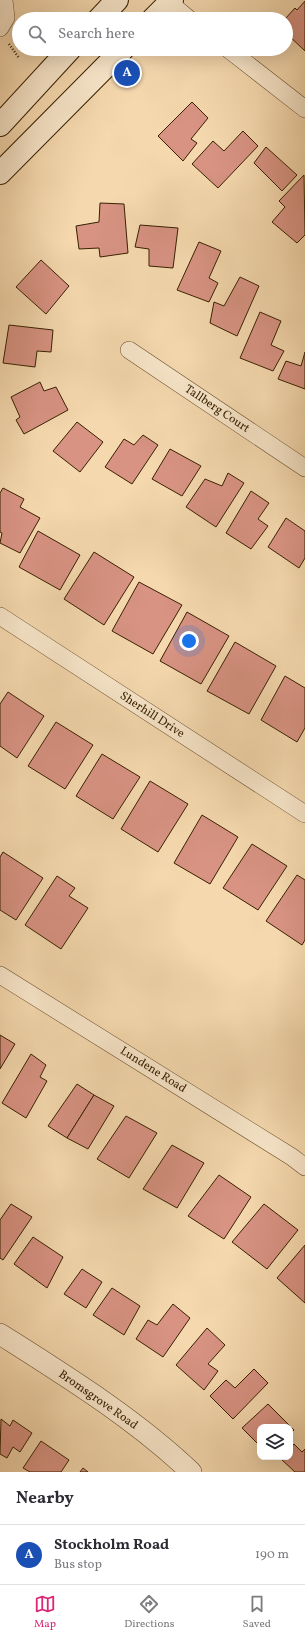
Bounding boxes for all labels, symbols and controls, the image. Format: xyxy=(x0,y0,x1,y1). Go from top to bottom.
search box xyxy=(12,12,293,56)
icon: search xyxy=(26,23,48,45)
text: Search here xyxy=(58,24,135,45)
pin: A xyxy=(114,58,140,88)
street label: Tallberg Court xyxy=(181,381,253,437)
your location xyxy=(179,631,199,651)
street label: Sherhill Drive xyxy=(117,688,188,742)
street label: Lundene Road xyxy=(117,1043,189,1097)
street label: Bromsgrove Road xyxy=(55,1367,141,1433)
map controls xyxy=(257,1424,293,1460)
button: layers xyxy=(257,1424,293,1460)
text: Nearby xyxy=(16,1487,74,1510)
text: Stockholm Road xyxy=(54,1535,169,1556)
text: A xyxy=(24,1546,34,1564)
text: 190 m xyxy=(255,1546,289,1564)
text: Bus stop xyxy=(54,1556,102,1574)
tab: Map xyxy=(34,1593,56,1632)
tab: Directions xyxy=(124,1593,175,1632)
tab: Saved xyxy=(243,1593,271,1632)

